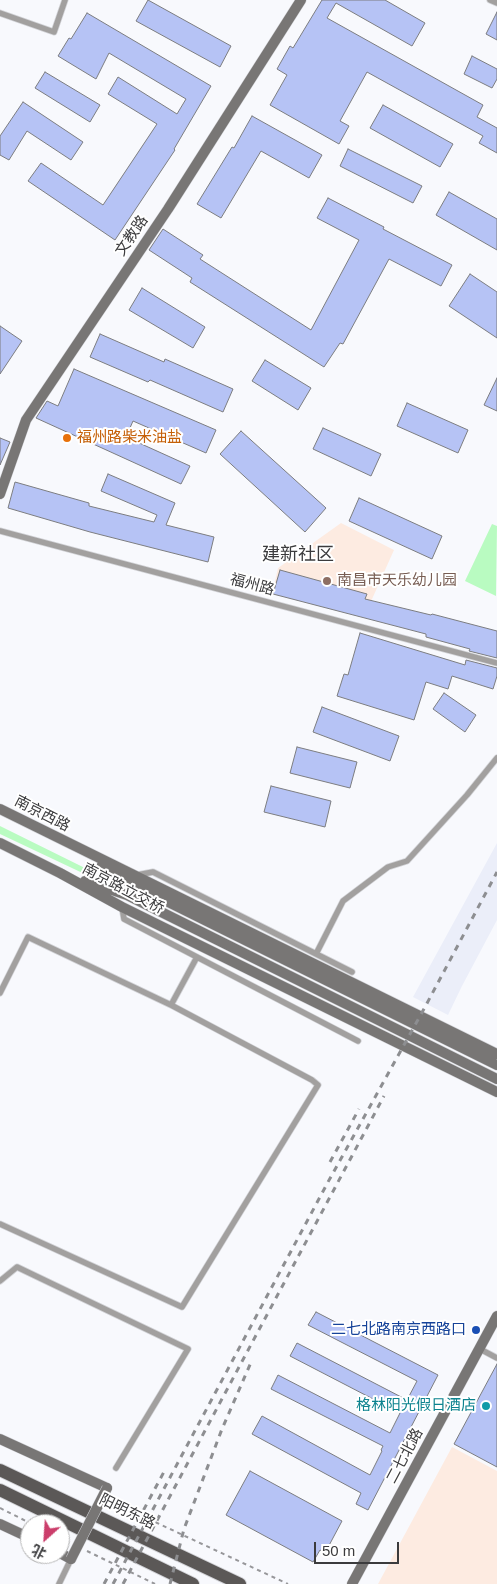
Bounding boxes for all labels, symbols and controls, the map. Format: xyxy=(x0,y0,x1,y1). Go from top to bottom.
street label: 文教路 xyxy=(112,212,152,260)
place label: 福州路柴米油盐 xyxy=(77,429,182,447)
marker: 福州路柴米油盐 xyxy=(61,432,73,444)
district label: 建新社区 xyxy=(262,544,334,566)
street label: 福州路 xyxy=(228,570,276,600)
place label: 南昌市天乐幼儿园 xyxy=(337,572,457,590)
marker: 南昌市天乐幼儿园 xyxy=(321,575,333,587)
street label: 南京西路 xyxy=(11,792,73,836)
street label: 南京路立交桥 xyxy=(79,860,167,918)
place label: 二七北路南京西路口 xyxy=(331,1321,466,1339)
marker: 二七北路南京西路口 xyxy=(470,1324,482,1336)
place label: 格林阳光假日酒店 xyxy=(356,1397,476,1415)
marker: 格林阳光假日酒店 xyxy=(480,1400,492,1412)
street label: 二七北路 xyxy=(383,1425,427,1487)
street label: 阳明东路 xyxy=(96,1491,158,1533)
north arrow xyxy=(20,1514,70,1564)
scale bar xyxy=(317,1532,402,1564)
text: 北 xyxy=(29,1541,49,1562)
text: 50 m xyxy=(322,1542,355,1559)

